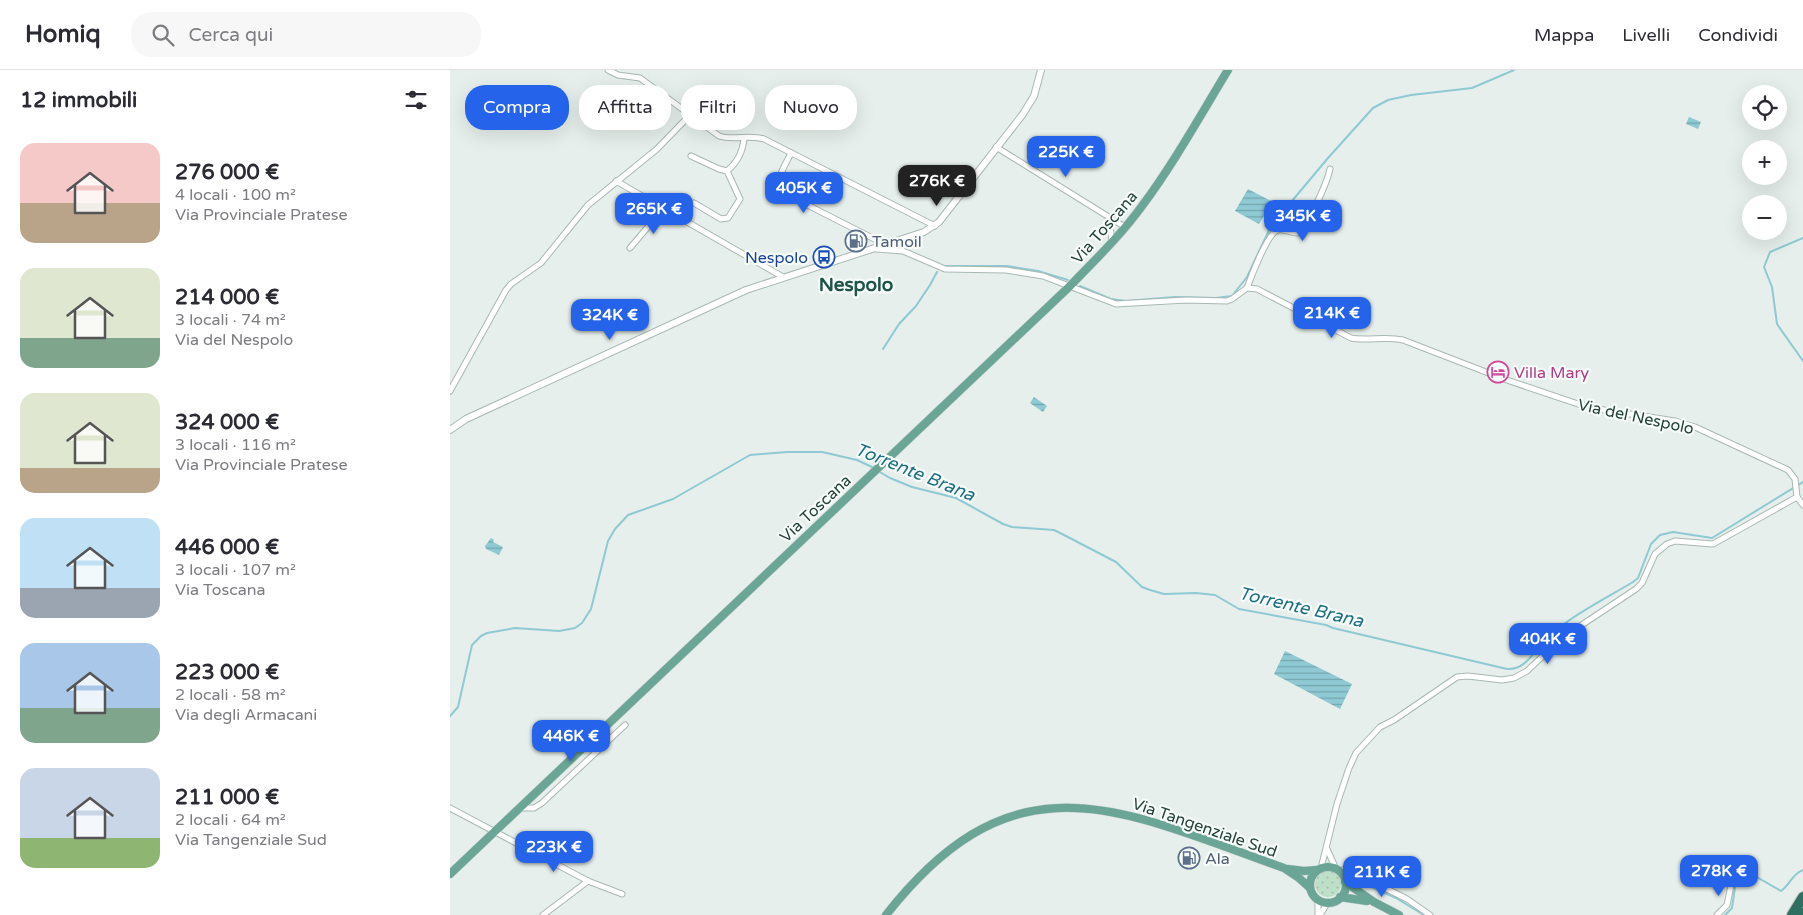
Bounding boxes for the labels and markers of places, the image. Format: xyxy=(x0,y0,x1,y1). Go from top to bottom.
pin: 225K € xyxy=(1025,136,1107,178)
pin: 276K € xyxy=(896,164,978,207)
pin: 405K € xyxy=(763,172,845,214)
pin: 265K € xyxy=(613,192,695,235)
pin: 345K € xyxy=(1262,200,1344,242)
fuel station icon: Tamoil xyxy=(844,229,868,253)
place label: Tamoil xyxy=(872,232,922,252)
bus stop icon: Nespolo xyxy=(812,245,836,269)
place label: Nespolo xyxy=(745,248,808,268)
pin: 214K € xyxy=(1291,296,1373,339)
pin: 324K € xyxy=(569,298,651,341)
hotel icon: Villa Mary xyxy=(1486,360,1510,384)
place label: Villa Mary xyxy=(1514,363,1590,383)
pin: 404K € xyxy=(1507,622,1589,665)
pin: 446K € xyxy=(530,720,612,762)
pin: 223K € xyxy=(513,830,595,873)
fuel station icon: Ala xyxy=(1177,846,1201,870)
place label: Ala xyxy=(1205,849,1230,869)
pin: 278K € xyxy=(1678,854,1760,897)
pin: 211K € xyxy=(1341,856,1423,898)

